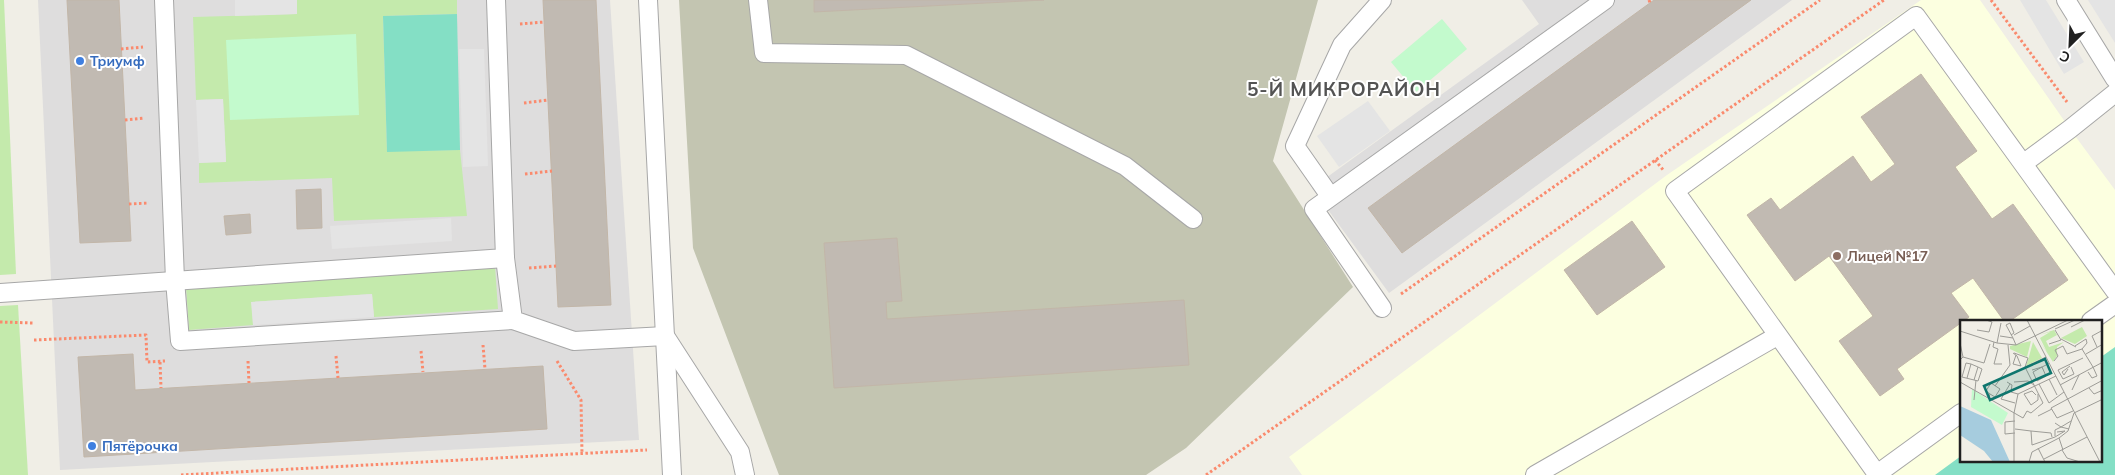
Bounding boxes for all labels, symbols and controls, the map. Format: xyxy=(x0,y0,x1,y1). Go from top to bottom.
north arrow xyxy=(2045,20,2095,70)
text: С xyxy=(2057,47,2073,67)
place label: Триумф xyxy=(90,52,145,70)
marker: Триумф xyxy=(74,55,86,67)
district label: 5-Й МИКРОРАЙОН xyxy=(1247,77,1441,101)
place label: Лицей №17 xyxy=(1847,247,1928,265)
marker: Лицей №17 xyxy=(1831,250,1843,262)
inset map xyxy=(1960,320,2102,462)
place label: Пятёрочка xyxy=(102,437,178,455)
marker: Пятёрочка xyxy=(86,440,98,452)

